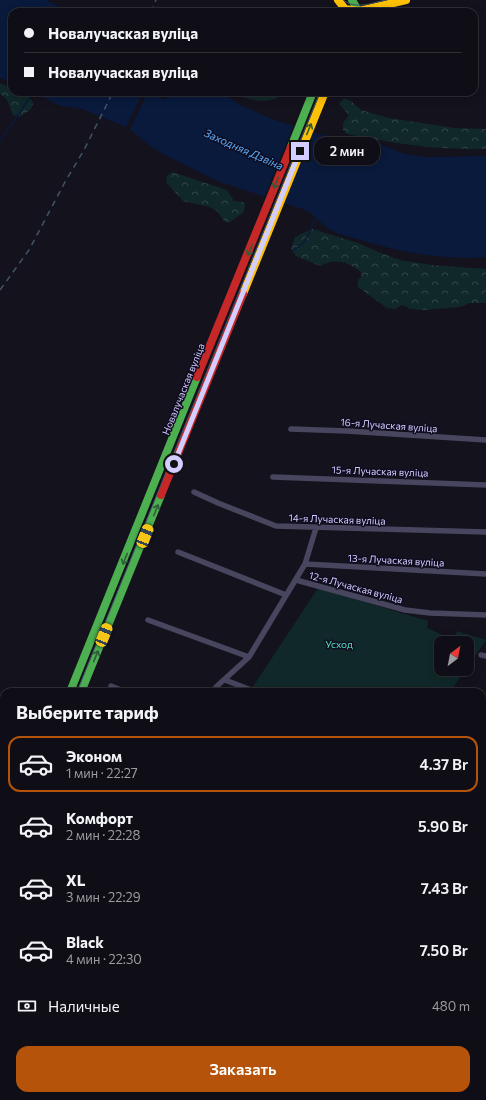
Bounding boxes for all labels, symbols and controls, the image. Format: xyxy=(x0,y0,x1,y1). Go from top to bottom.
text: Новалучаская вуліца xyxy=(48,24,198,42)
text: Новалучаская вуліца xyxy=(48,63,198,81)
one-way arrow xyxy=(305,124,313,136)
water label: Заходняя Дзвіна xyxy=(203,126,286,172)
callout: 2 мин xyxy=(314,137,380,165)
route end xyxy=(291,142,309,160)
text: 2 мин xyxy=(330,143,364,159)
one-way arrow xyxy=(272,176,280,188)
one-way arrow xyxy=(245,243,253,255)
street label: Новалучаская вуліца xyxy=(159,342,207,436)
street label: 16-я Лучаская вуліца xyxy=(340,416,438,434)
route start xyxy=(165,455,183,473)
street label: 15-я Лучаская вуліца xyxy=(331,463,429,479)
one-way arrow xyxy=(152,504,160,516)
street label: 14-я Лучаская вуліца xyxy=(288,511,386,527)
car xyxy=(135,523,155,549)
street label: 13-я Лучаская вуліца xyxy=(347,551,445,569)
one-way arrow xyxy=(120,553,128,565)
street label: 12-я Лучаская вуліца xyxy=(308,569,404,605)
car xyxy=(94,622,114,648)
north arrow xyxy=(434,636,474,676)
map controls xyxy=(434,636,474,676)
park label: Усход xyxy=(325,638,353,650)
one-way arrow xyxy=(93,650,100,662)
text: Выберите тариф xyxy=(16,701,159,723)
icon: car xyxy=(18,746,54,782)
text: Эконом xyxy=(66,747,122,765)
text: 4.37 Br xyxy=(420,755,468,773)
text: 1 мин · 22:27 xyxy=(66,765,138,781)
icon: car xyxy=(18,808,54,844)
text: Комфорт xyxy=(66,809,133,827)
text: 5.90 Br xyxy=(418,817,468,835)
text: 2 мин · 22:28 xyxy=(66,827,140,843)
icon: car xyxy=(18,870,54,906)
text: XL xyxy=(66,871,85,889)
text: 7.43 Br xyxy=(421,879,468,897)
text: 3 мин · 22:29 xyxy=(66,889,141,905)
icon: car xyxy=(18,932,54,968)
text: Black xyxy=(66,933,104,951)
text: 7.50 Br xyxy=(420,941,468,959)
text: 4 мин · 22:30 xyxy=(66,951,142,967)
icon: cash xyxy=(16,995,38,1017)
text: Наличные xyxy=(48,997,120,1015)
text: 480 m xyxy=(432,998,470,1014)
button: Заказать xyxy=(16,1046,470,1092)

